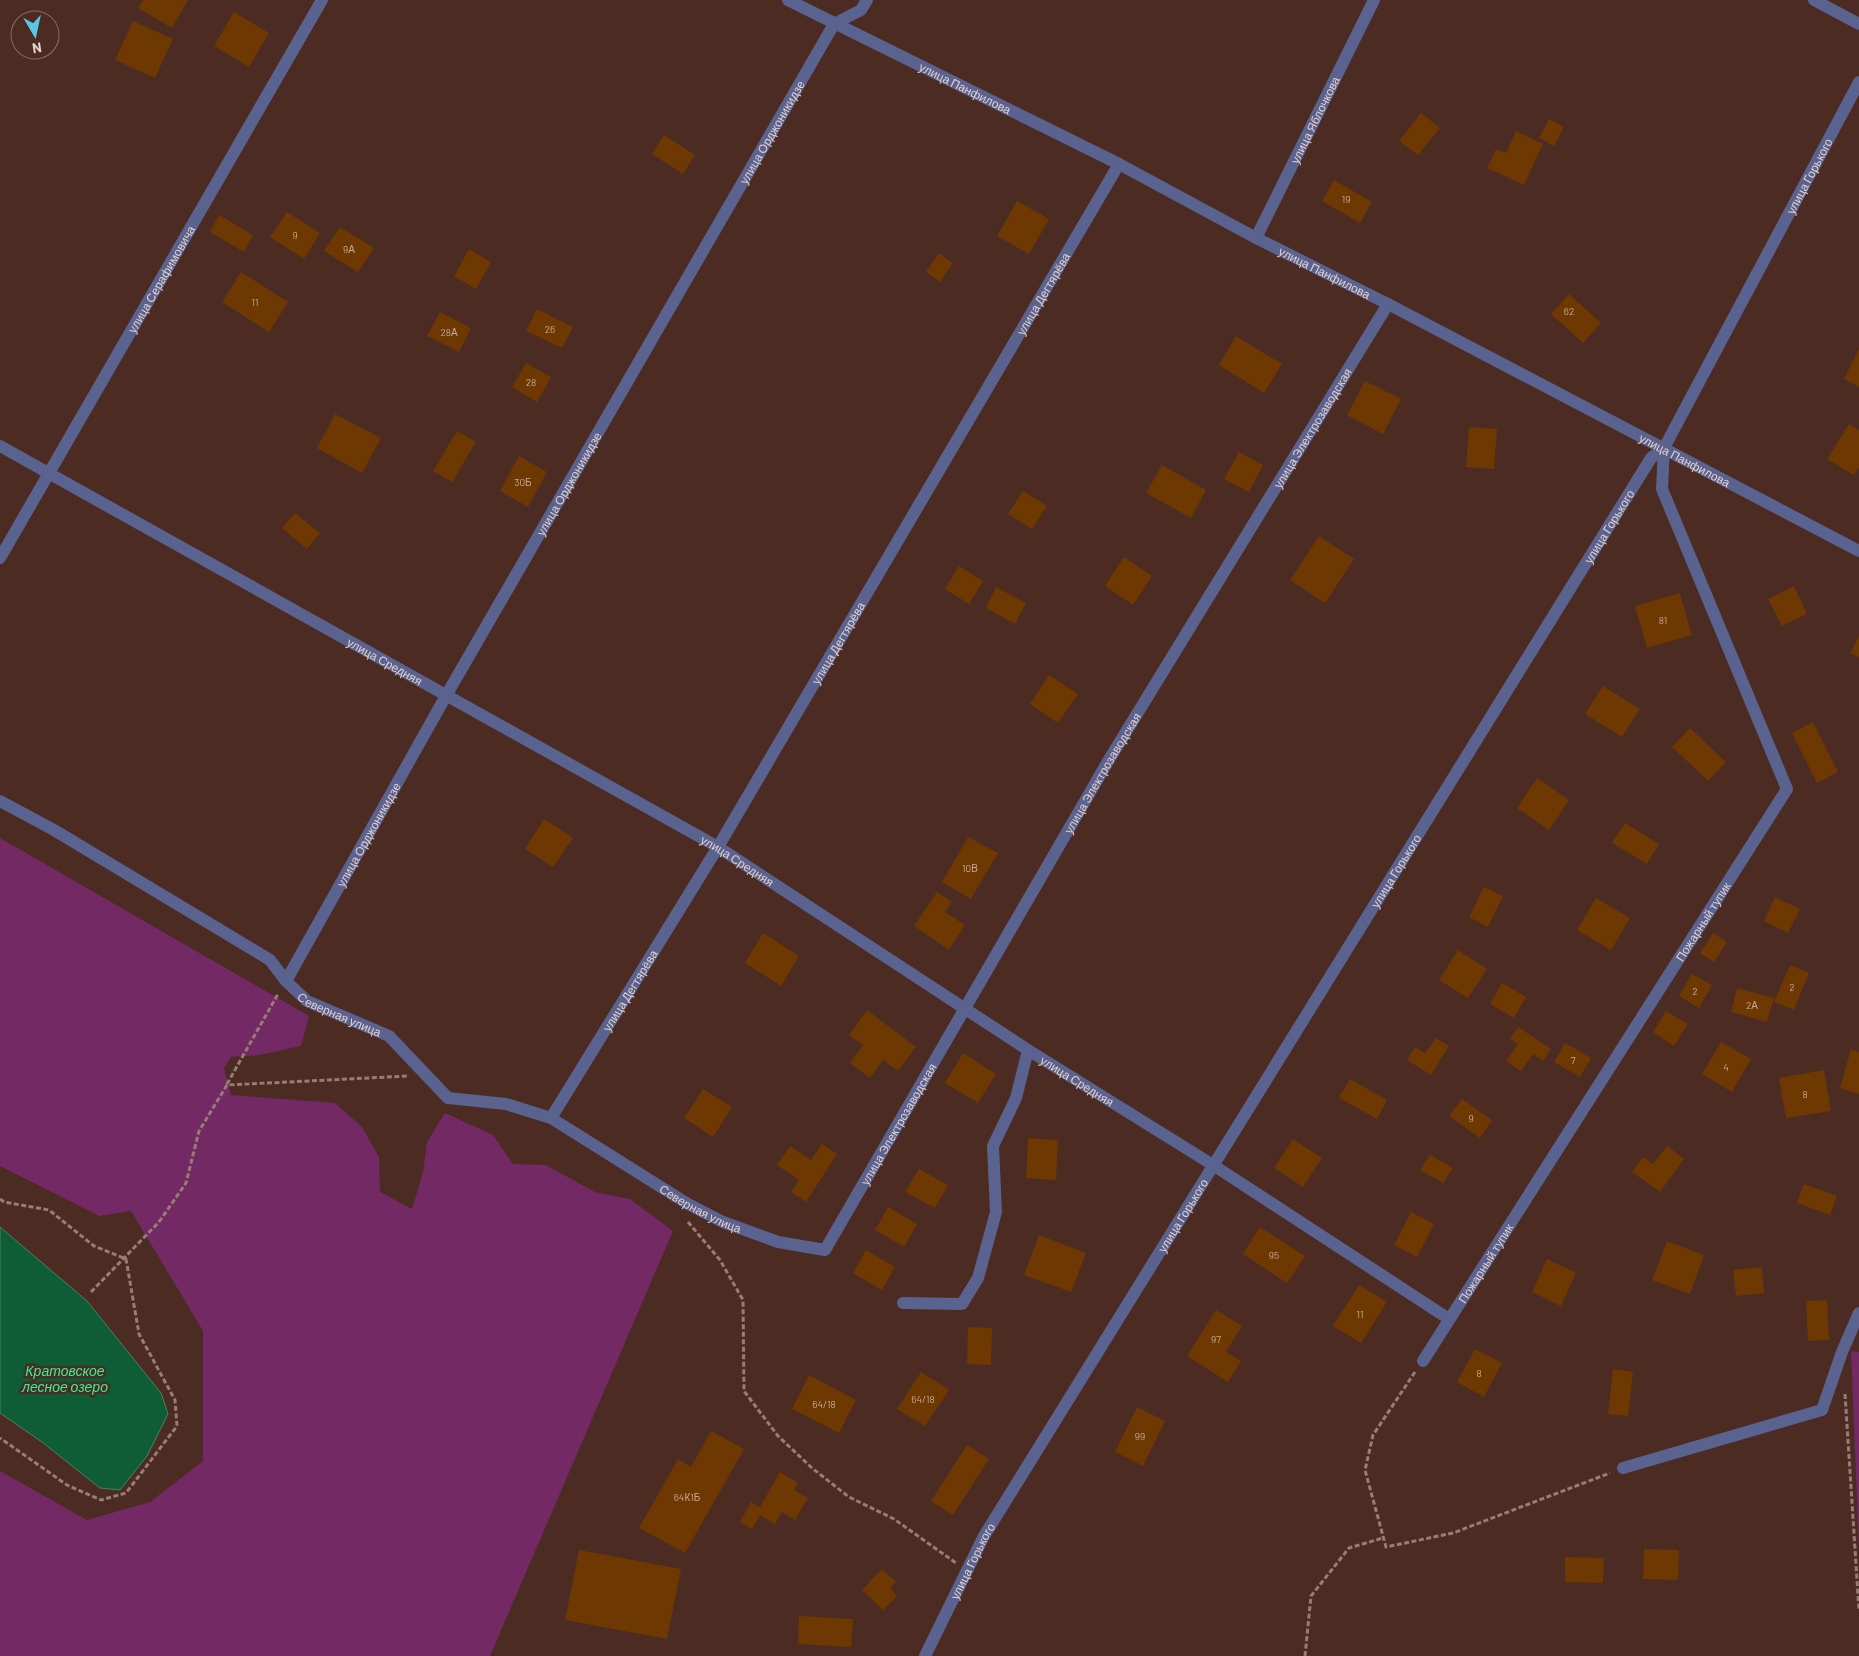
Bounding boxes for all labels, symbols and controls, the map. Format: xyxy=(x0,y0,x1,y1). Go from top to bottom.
north arrow xyxy=(10,10,60,60)
text: N xyxy=(31,39,43,57)
street label: улица Панфилова xyxy=(917,59,1014,117)
street label: улица Яблочкова xyxy=(1287,74,1342,166)
street label: улица Орджоникидзе xyxy=(736,78,807,187)
street label: улица Горького xyxy=(1783,135,1835,217)
house number: 19 xyxy=(1342,193,1350,205)
street label: улица Серафимовича xyxy=(124,223,198,336)
house number: 9 xyxy=(292,229,298,241)
house number: 9А xyxy=(343,243,355,255)
street label: улица Панфилова xyxy=(1276,244,1373,301)
street label: улица Дегтярёва xyxy=(1013,250,1073,338)
house number: 11 xyxy=(251,296,259,308)
house number: 62 xyxy=(1564,305,1574,317)
house number: 26 xyxy=(545,323,555,335)
house number: 28А xyxy=(440,326,458,338)
street label: улица Электрозаводская xyxy=(1270,365,1354,491)
house number: 28 xyxy=(526,376,536,388)
street label: улица Орджоникидзе xyxy=(533,429,604,538)
street label: улица Панфилова xyxy=(1637,430,1733,489)
house number: 30Б xyxy=(514,476,532,488)
street label: улица Горького xyxy=(1581,487,1637,566)
street label: улица Дегтярёва xyxy=(808,599,868,687)
house number: 81 xyxy=(1659,614,1667,626)
street label: улица Средняя xyxy=(345,634,425,688)
street label: улица Электрозаводская xyxy=(1061,710,1143,836)
street label: улица Орджоникидзе xyxy=(333,780,403,890)
street label: улица Горького xyxy=(1368,831,1424,911)
street label: улица Средняя xyxy=(698,832,777,889)
house number: 10В xyxy=(962,862,978,874)
street label: Пожарный тупик xyxy=(1672,879,1733,964)
street label: улица Дегтярёва xyxy=(599,947,660,1034)
house number: 2 xyxy=(1789,981,1795,993)
house number: 2 xyxy=(1692,985,1698,997)
street label: Северная улица xyxy=(295,989,384,1039)
house number: 2А xyxy=(1746,999,1758,1011)
street label: улица Средняя xyxy=(1037,1053,1117,1109)
house number: 7 xyxy=(1571,1054,1576,1066)
street label: улица Электрозаводская xyxy=(857,1061,939,1188)
house number: 4 xyxy=(1723,1061,1729,1073)
house number: 8 xyxy=(1802,1088,1808,1100)
house number: 9 xyxy=(1468,1112,1474,1124)
street label: улица Горького xyxy=(1155,1176,1211,1255)
street label: Северная улица xyxy=(657,1181,744,1235)
street label: Пожарный тупик xyxy=(1455,1220,1516,1305)
house number: 95 xyxy=(1269,1249,1279,1261)
house number: 11 xyxy=(1356,1308,1364,1320)
house number: 97 xyxy=(1211,1333,1221,1345)
water label: Кратовское лесное озеро xyxy=(21,1362,108,1395)
house number: 8 xyxy=(1476,1367,1482,1379)
house number: 64/18 xyxy=(911,1393,935,1405)
house number: 64/18 xyxy=(812,1398,836,1410)
house number: 99 xyxy=(1135,1430,1145,1442)
house number: 64К1Б xyxy=(674,1491,701,1503)
street label: улица Горького xyxy=(947,1520,998,1602)

